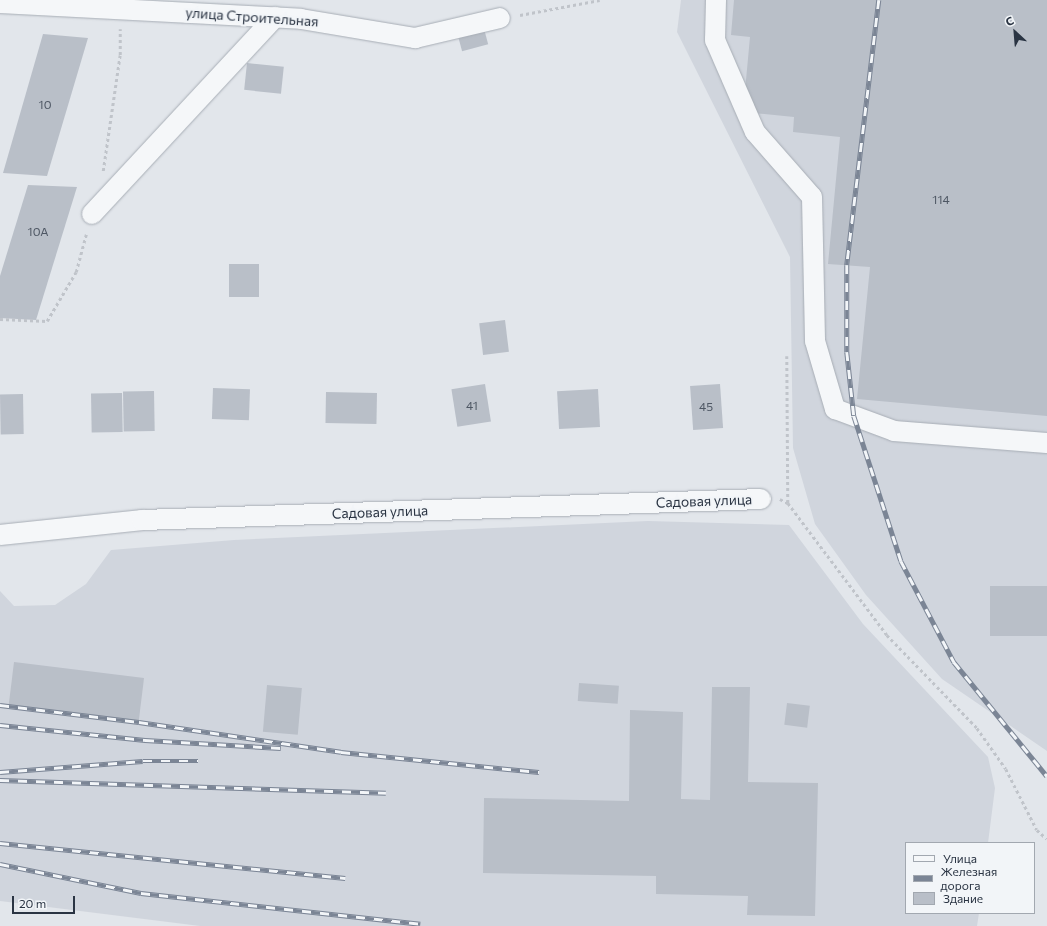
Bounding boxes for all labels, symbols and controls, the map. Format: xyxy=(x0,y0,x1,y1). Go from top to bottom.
street label: улица Строительная xyxy=(185,4,319,30)
north arrow xyxy=(995,12,1035,52)
text: С xyxy=(1003,13,1016,28)
house number: 10 xyxy=(39,98,51,112)
house number: 114 xyxy=(932,193,950,207)
house number: 10А xyxy=(28,225,48,239)
house number: 41 xyxy=(466,399,478,413)
house number: 45 xyxy=(699,400,713,414)
street label: Садовая улица xyxy=(656,491,752,511)
street label: Садовая улица xyxy=(332,502,428,522)
legend xyxy=(905,842,1035,914)
text: Улица xyxy=(943,851,977,865)
text: Железная дорога xyxy=(941,864,997,892)
scale bar xyxy=(14,888,77,914)
text: Здание xyxy=(943,891,983,905)
text: 20 m xyxy=(19,896,46,910)

